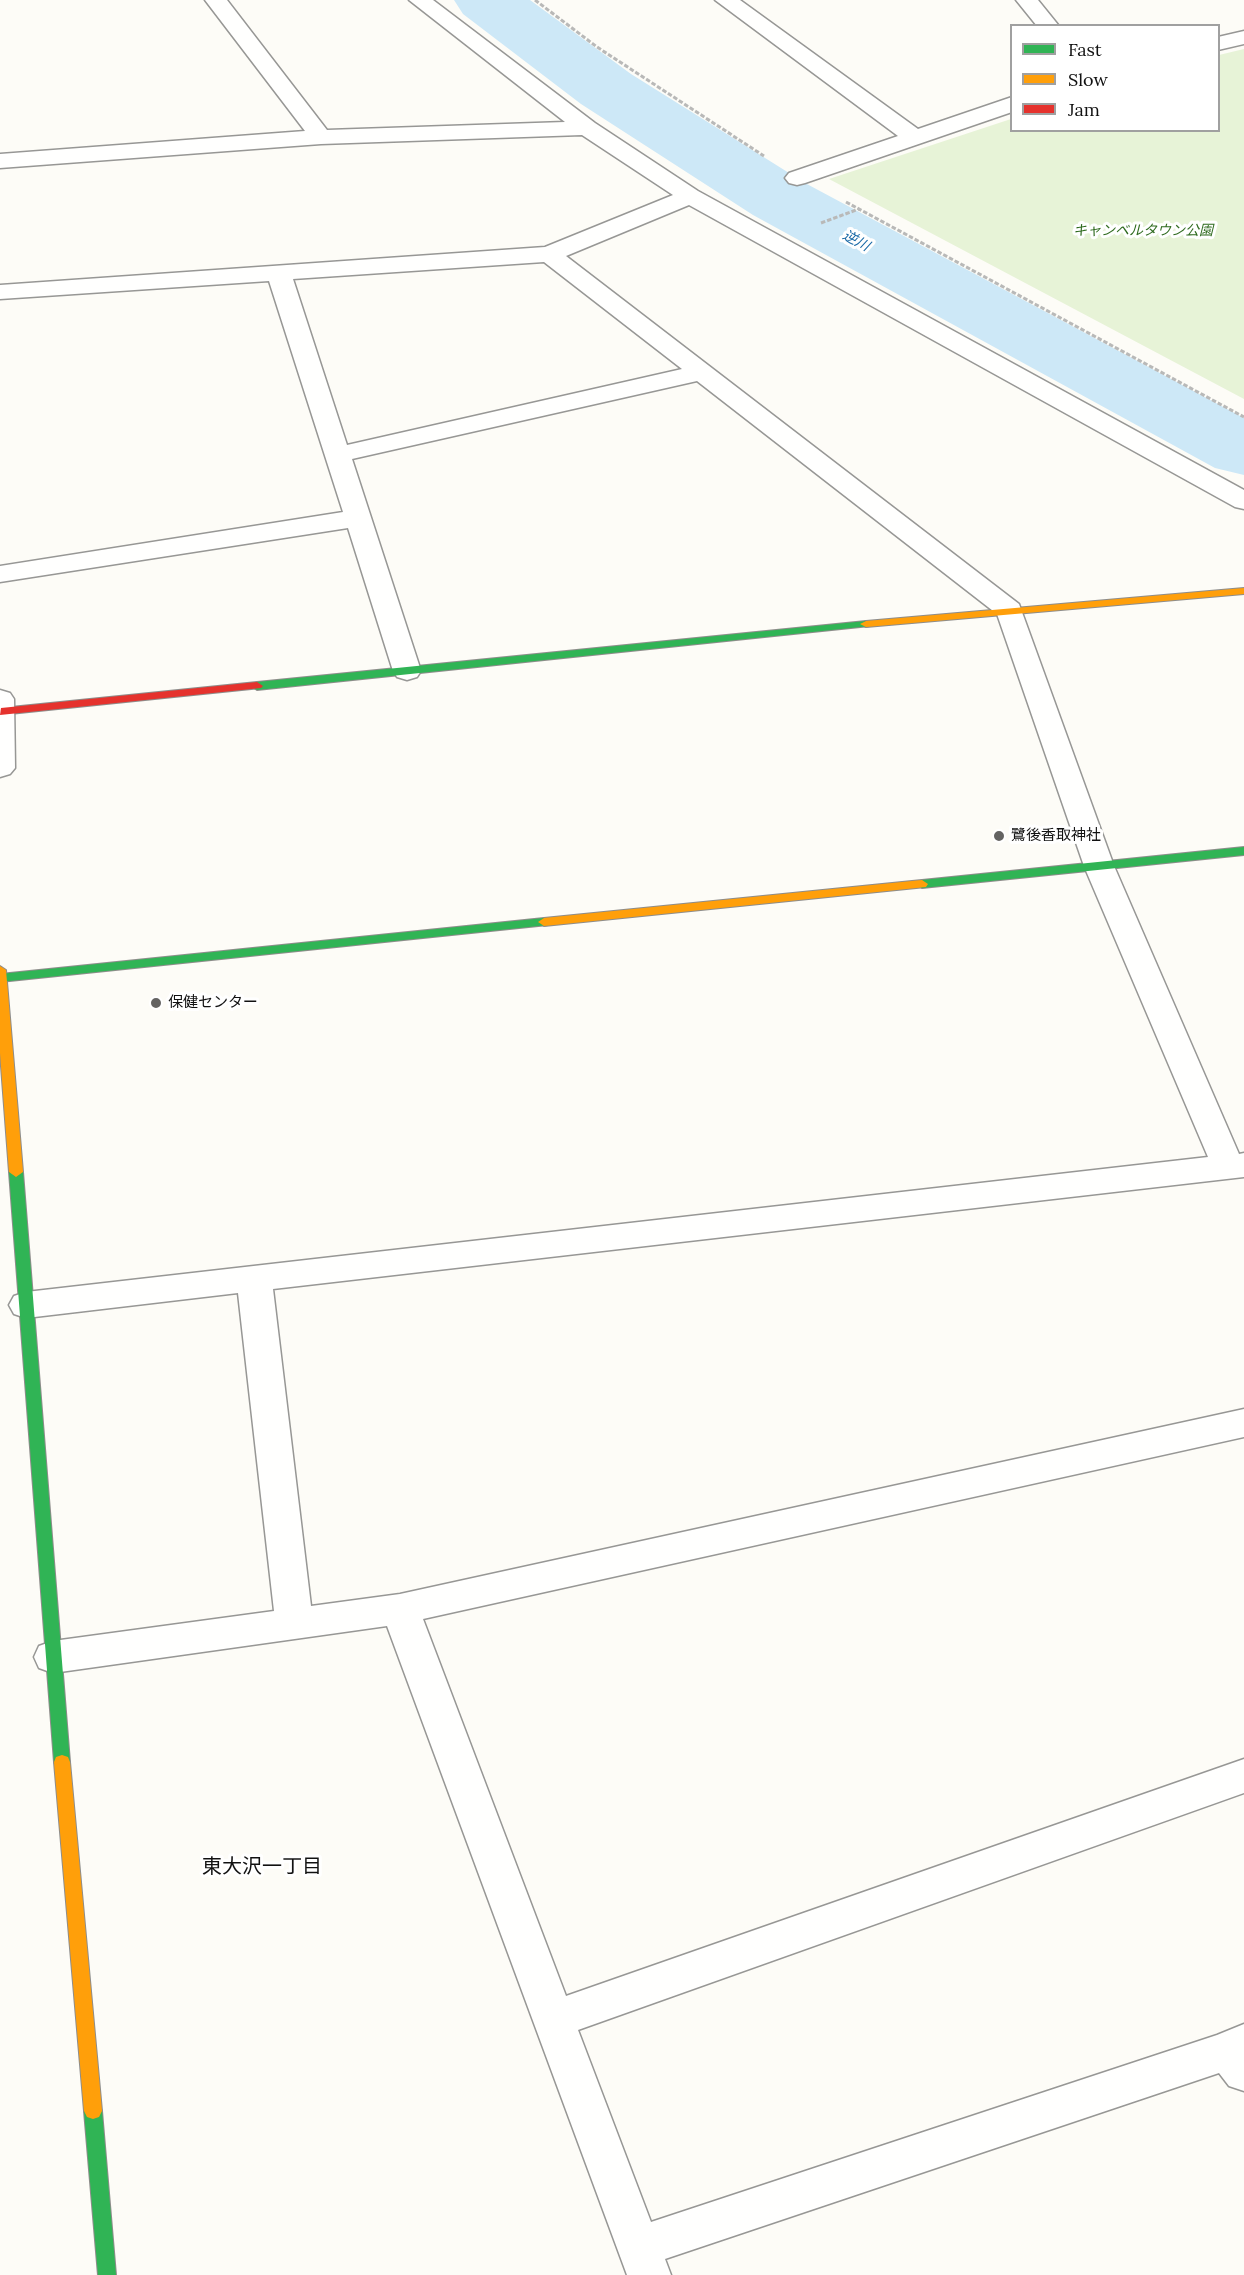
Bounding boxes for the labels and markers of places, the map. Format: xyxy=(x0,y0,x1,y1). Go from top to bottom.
place label: 鷺後香取神社 xyxy=(1011,827,1101,845)
marker: 鷺後香取神社 xyxy=(992,829,1006,843)
place label: 保健センター xyxy=(168,994,258,1012)
marker: 保健センター xyxy=(149,996,163,1010)

